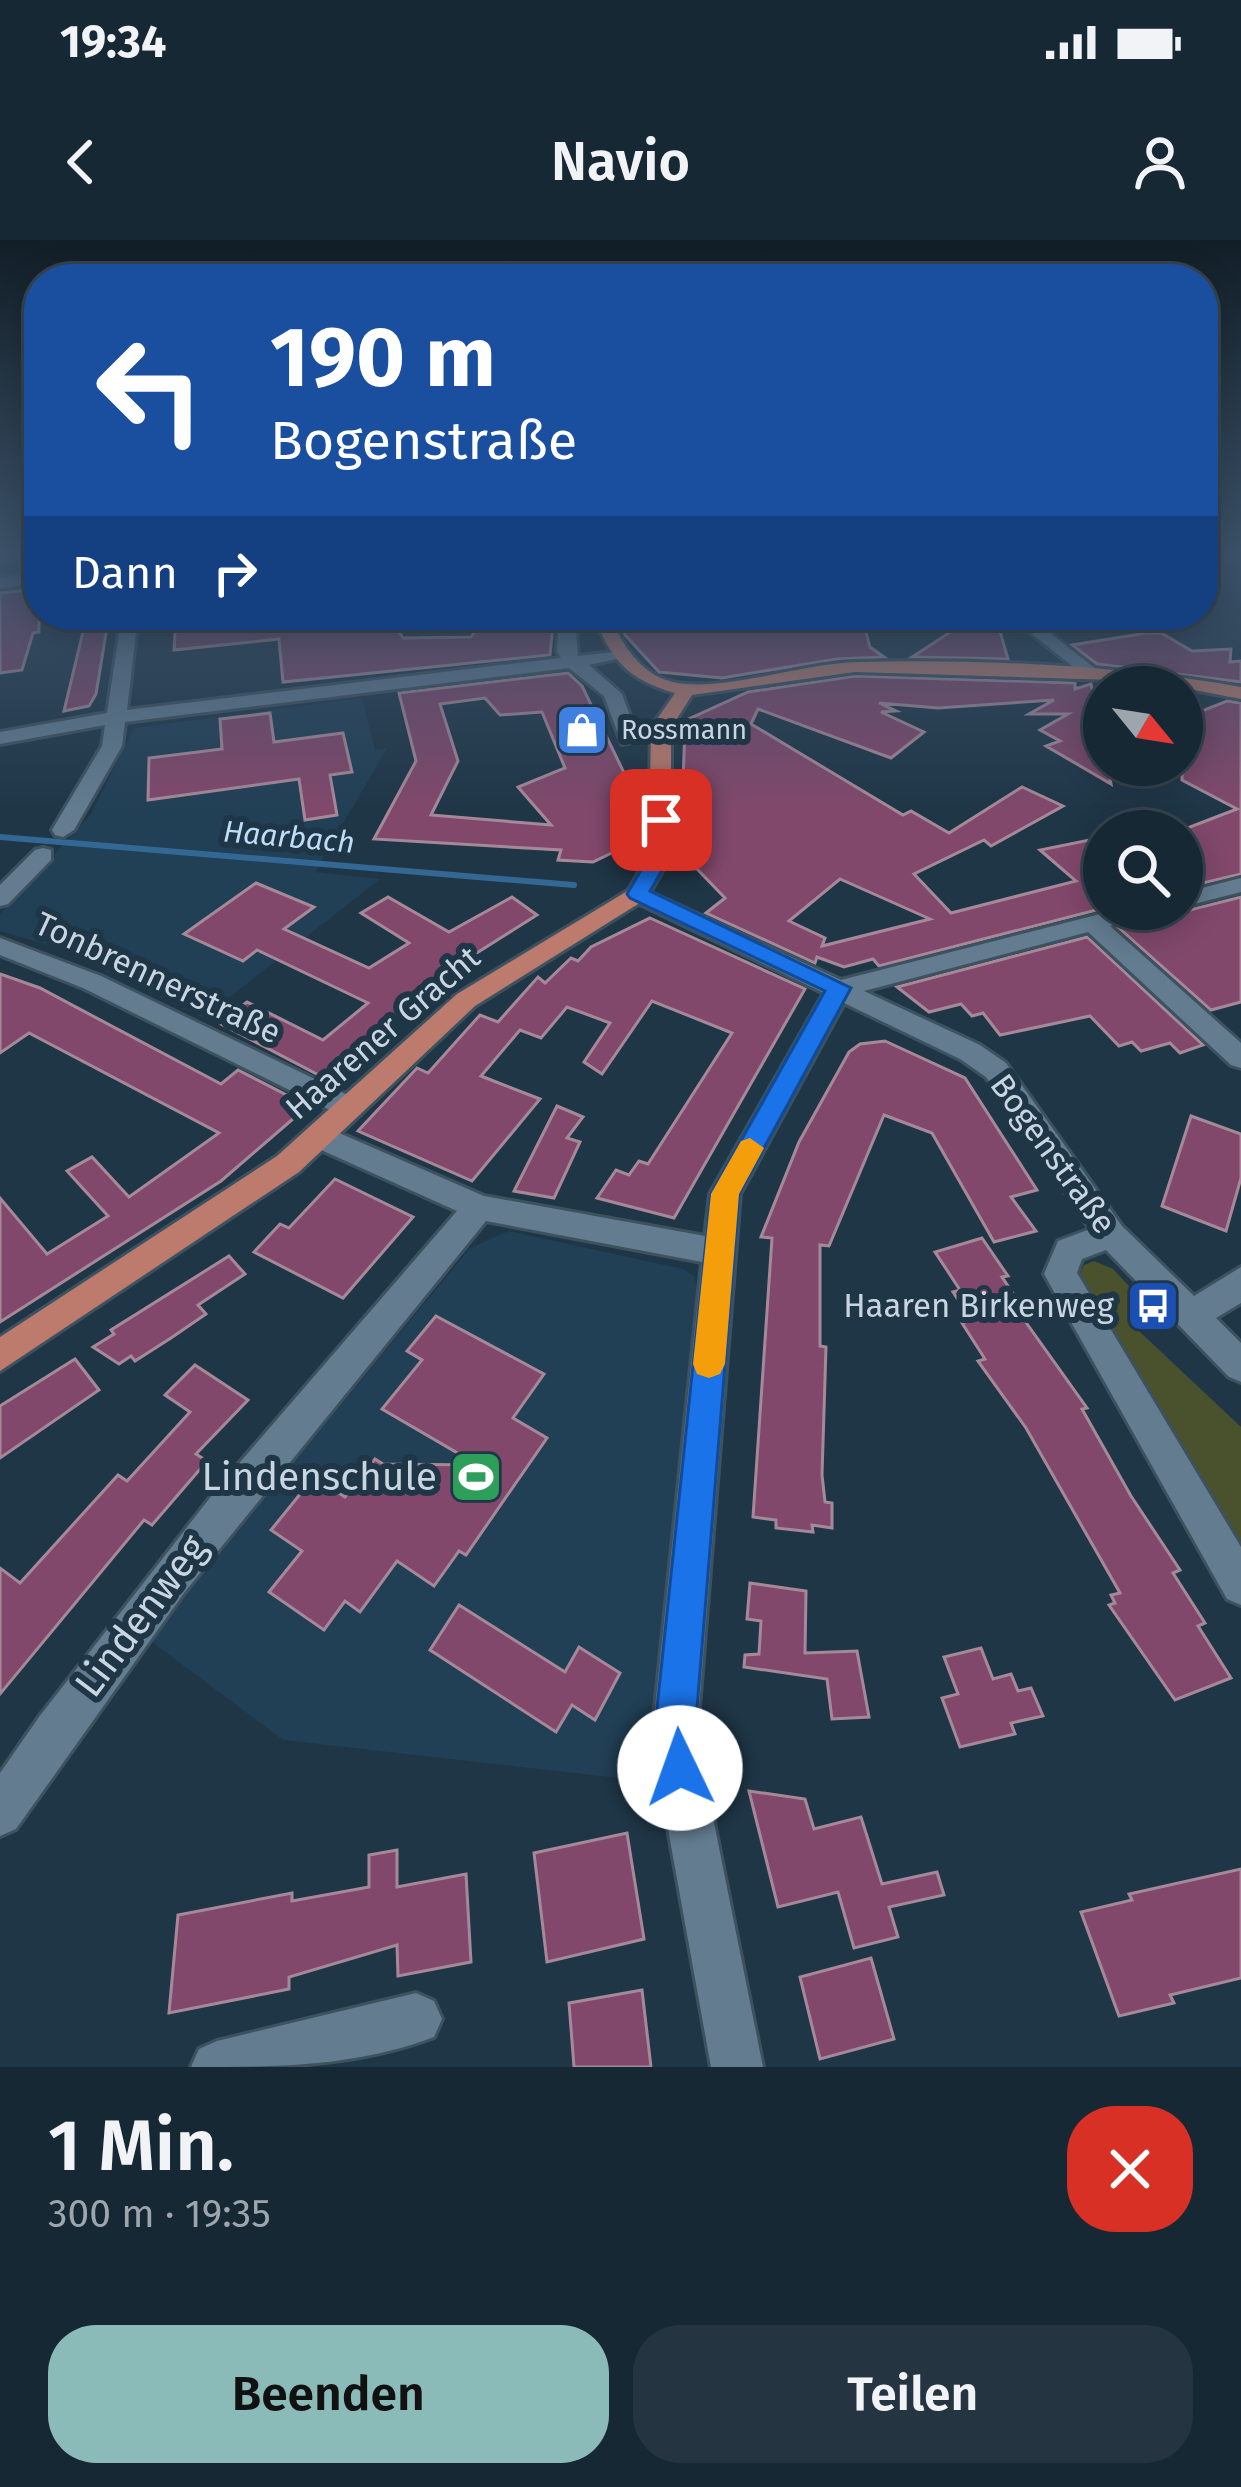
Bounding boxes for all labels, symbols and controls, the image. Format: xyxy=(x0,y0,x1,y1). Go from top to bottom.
text: 19:34 xyxy=(60,15,166,69)
icon: back xyxy=(48,129,114,195)
icon: person xyxy=(1127,129,1193,195)
text: Navio xyxy=(551,130,690,194)
text: 190 m xyxy=(270,307,496,408)
icon: left xyxy=(72,312,228,468)
text: Bogenstraße xyxy=(270,409,577,473)
icon: right xyxy=(202,540,268,606)
text: Dann xyxy=(72,546,178,600)
north arrow xyxy=(1083,666,1203,786)
map controls xyxy=(1083,666,1203,930)
shop icon: Rossmann xyxy=(554,702,610,758)
place label: Rossmann xyxy=(621,714,747,746)
pin xyxy=(610,769,712,871)
icon: arrive xyxy=(628,787,694,853)
button: search xyxy=(1083,810,1203,930)
water label: Haarbach xyxy=(222,813,356,861)
street label: Tonbrennerstraße xyxy=(29,904,287,1052)
street label: Haarener Gracht xyxy=(278,938,488,1128)
street label: Bogenstraße xyxy=(982,1066,1124,1242)
bus stop icon: Haaren Birkenweg xyxy=(1125,1278,1181,1334)
place label: Haaren Birkenweg xyxy=(843,1286,1115,1326)
sports icon: Lindenschule xyxy=(448,1449,504,1505)
place label: Lindenschule xyxy=(201,1454,437,1500)
street label: Lindenweg xyxy=(65,1526,217,1706)
position arrow xyxy=(617,1705,743,1831)
text: 1 Min. xyxy=(48,2103,234,2189)
button: close xyxy=(1067,2106,1193,2232)
text: 300 m · 19:35 xyxy=(48,2191,271,2237)
button: Beenden xyxy=(48,2325,609,2463)
button: Teilen xyxy=(633,2325,1193,2463)

